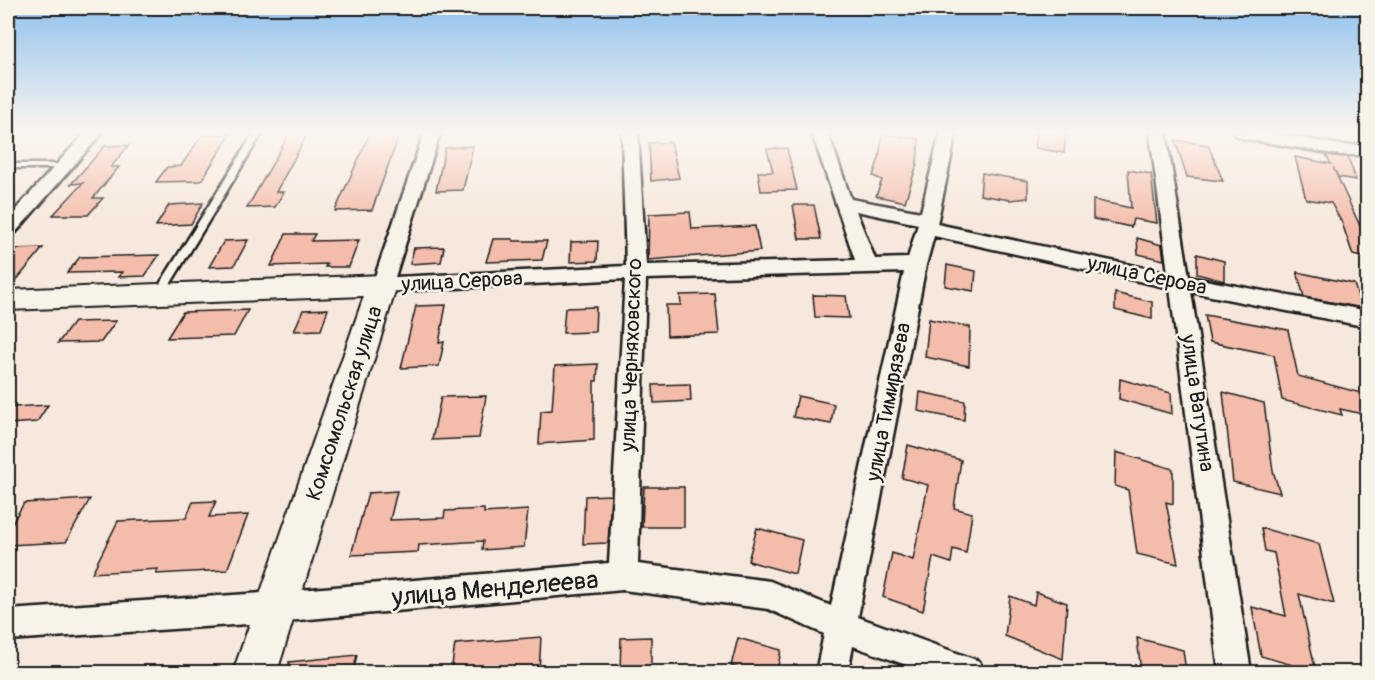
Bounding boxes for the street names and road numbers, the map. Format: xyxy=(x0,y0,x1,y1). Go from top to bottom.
street label: улица Серова xyxy=(1084,249,1209,301)
street label: улица Черняховского xyxy=(615,258,648,453)
street label: улица Серова xyxy=(400,265,523,298)
street label: Комсомольская улица xyxy=(300,302,389,504)
street label: улица Тимирязева xyxy=(860,320,917,485)
street label: улица Ватутина xyxy=(1174,332,1220,473)
street label: улица Менделеева xyxy=(389,564,600,614)

